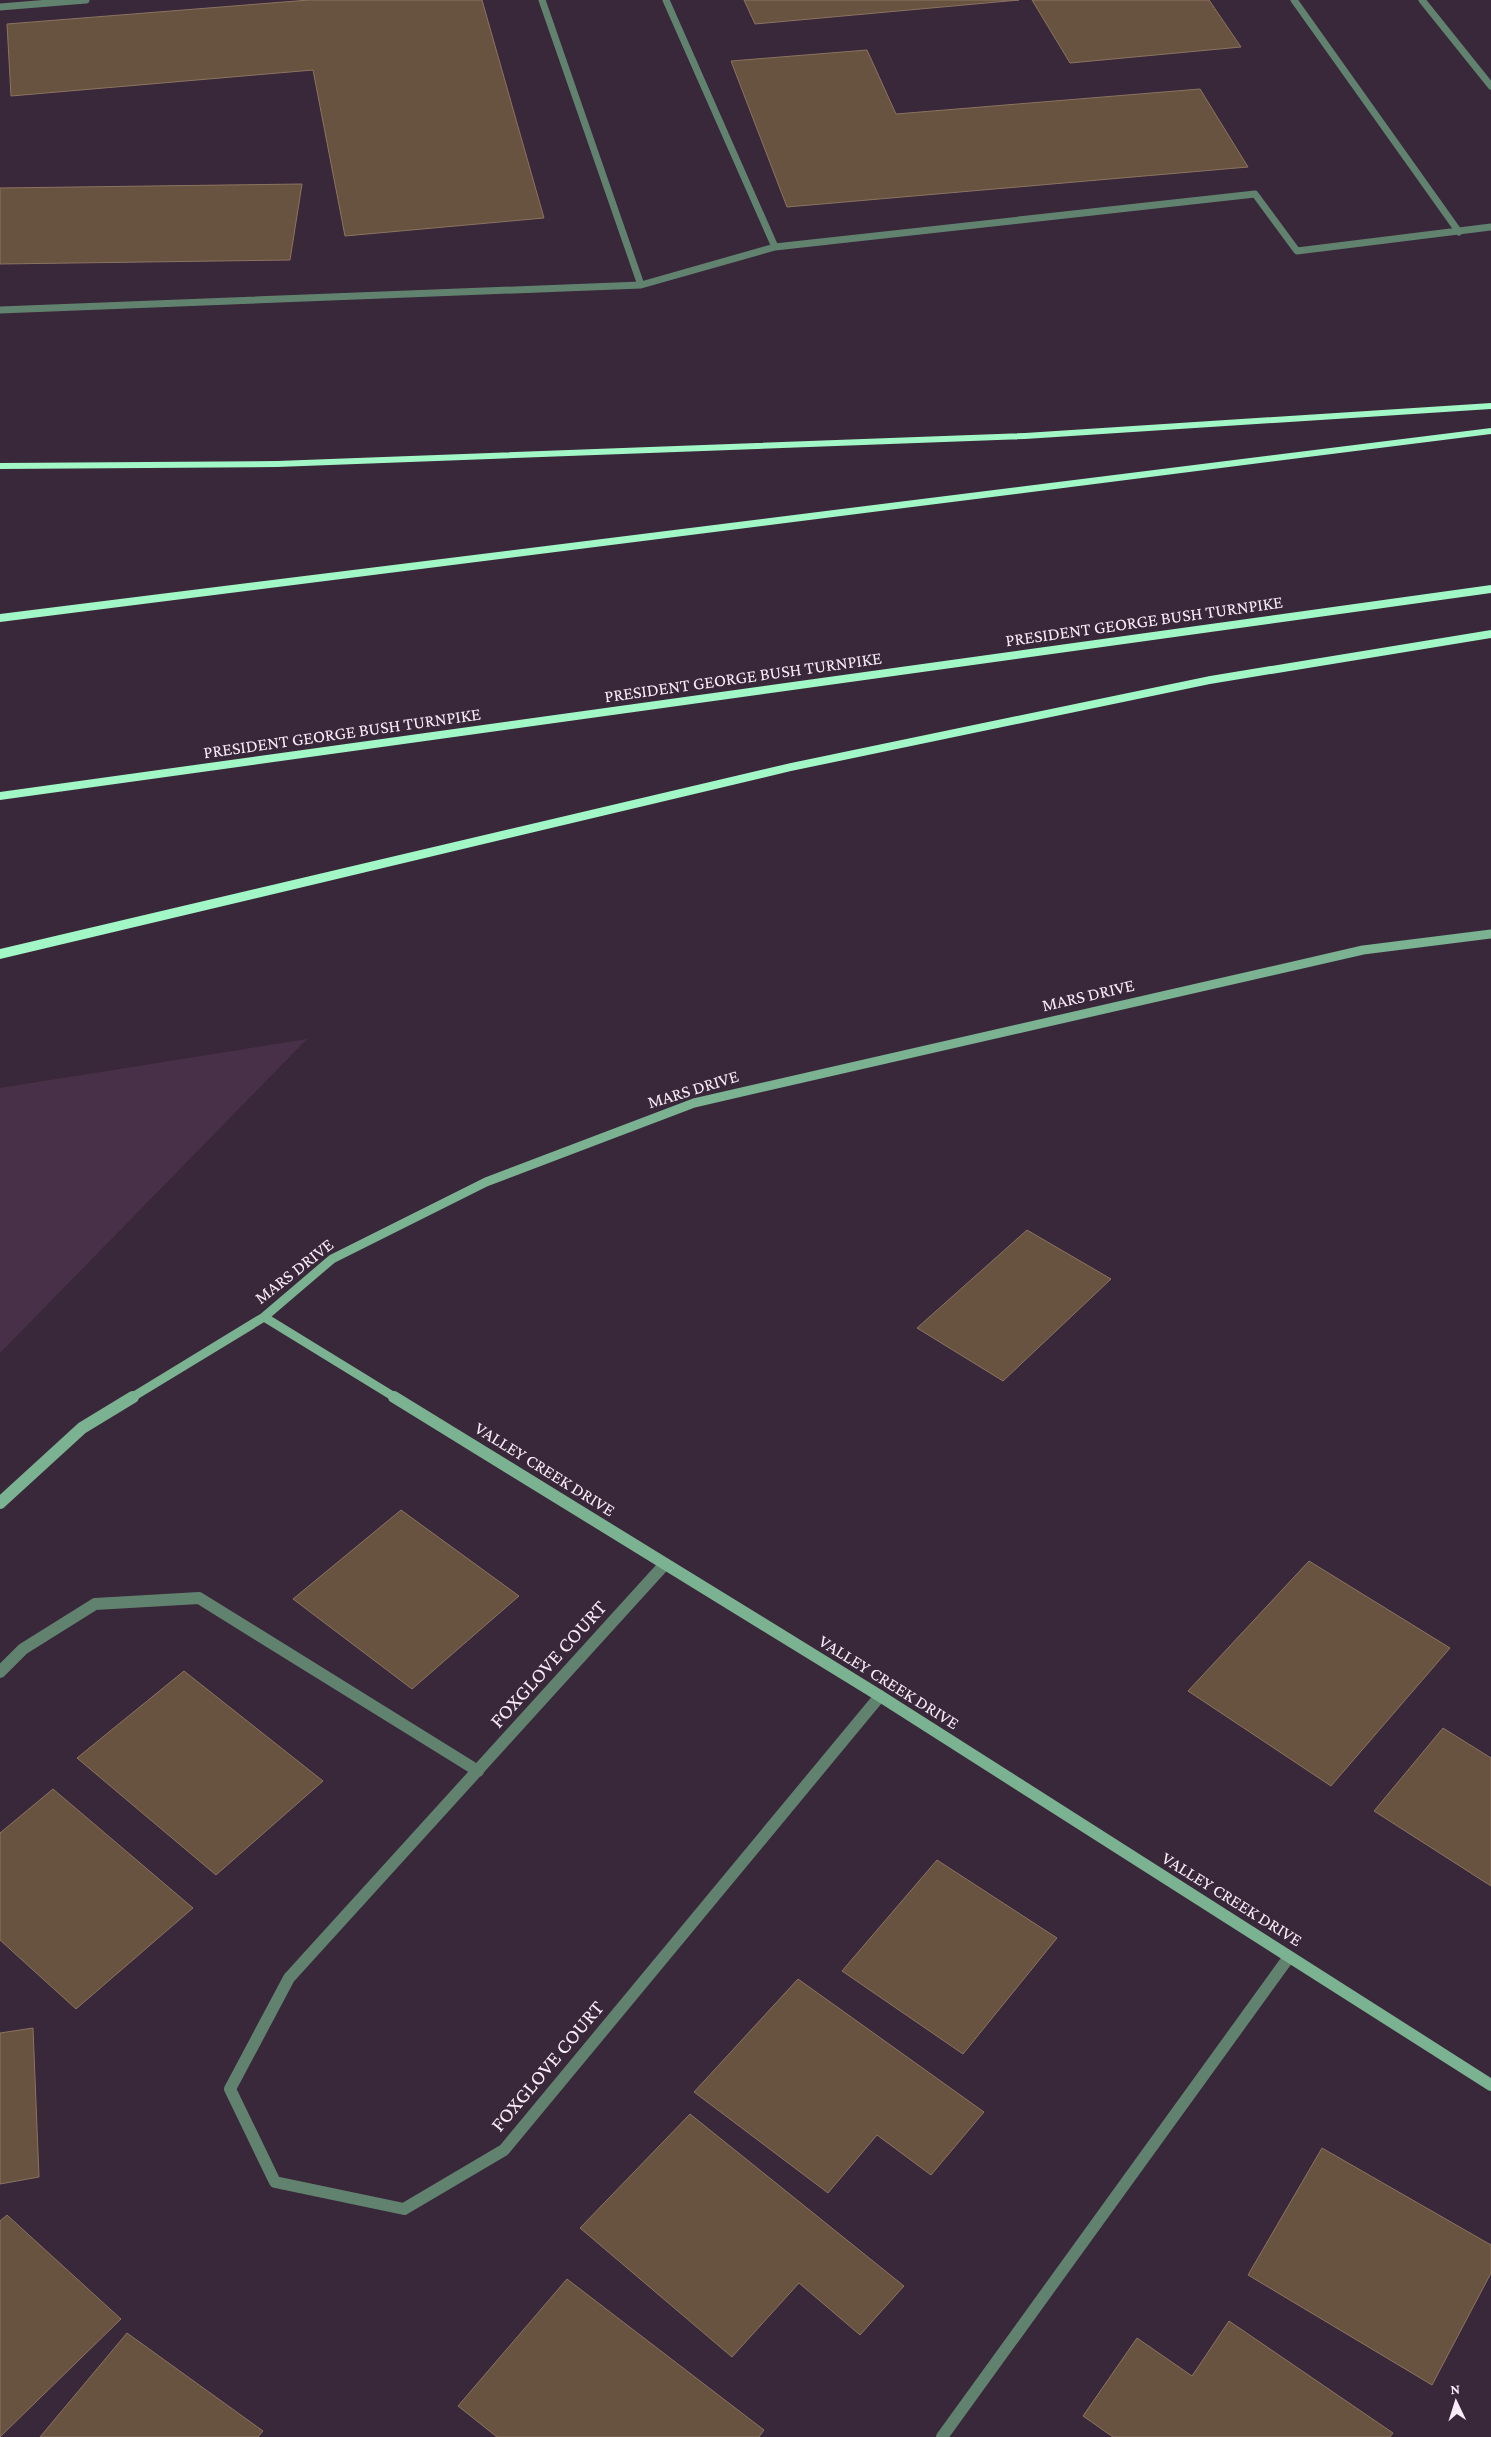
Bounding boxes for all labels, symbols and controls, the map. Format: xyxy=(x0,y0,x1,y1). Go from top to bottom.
street label: PRESIDENT GEORGE BUSH TURNPIKE xyxy=(1004,592,1284,650)
street label: PRESIDENT GEORGE BUSH TURNPIKE xyxy=(603,648,883,706)
street label: PRESIDENT GEORGE BUSH TURNPIKE xyxy=(202,704,482,762)
street label: MARS DRIVE xyxy=(1040,975,1136,1015)
street label: MARS DRIVE xyxy=(645,1066,741,1112)
street label: MARS DRIVE xyxy=(251,1234,337,1308)
street label: VALLEY CREEK DRIVE xyxy=(471,1418,619,1520)
street label: FOXGLOVE COURT xyxy=(485,1595,612,1733)
street label: VALLEY CREEK DRIVE xyxy=(815,1631,963,1733)
street label: VALLEY CREEK DRIVE xyxy=(1158,1848,1306,1950)
street label: FOXGLOVE COURT xyxy=(485,1995,609,2136)
north arrow xyxy=(1431,2377,1481,2427)
text: N xyxy=(1450,2381,1461,2397)

